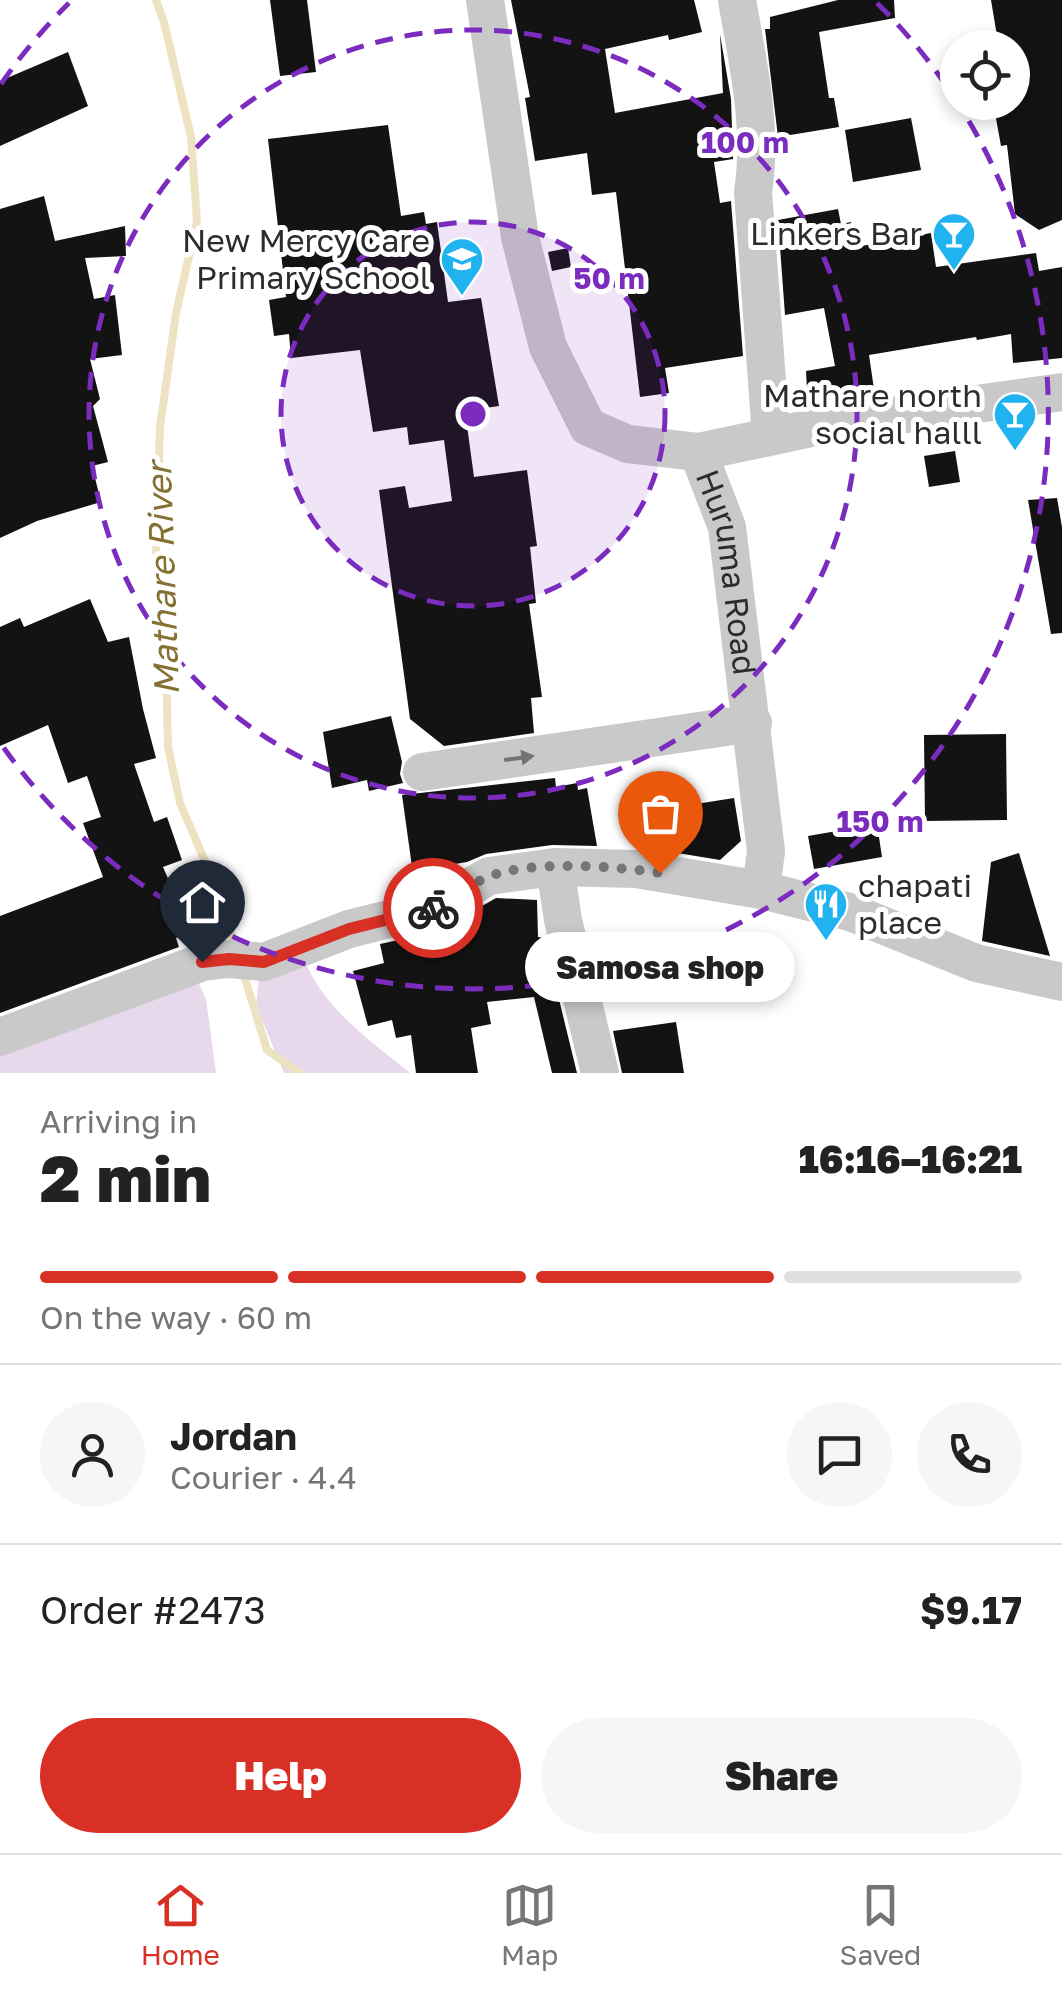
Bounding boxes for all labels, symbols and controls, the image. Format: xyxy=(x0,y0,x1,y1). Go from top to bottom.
map controls xyxy=(940,30,1030,120)
button: locate xyxy=(940,30,1030,120)
text: 100 m xyxy=(701,124,789,160)
bar icon: Linkers Bar xyxy=(931,211,977,272)
place label: Linkers Bar xyxy=(750,214,922,252)
place label: New Mercy Care Primary School xyxy=(182,221,430,296)
school or university icon: New Mercy Care Primary School xyxy=(439,236,485,297)
text: 50 m xyxy=(573,260,645,296)
place label: Mathare north social halll xyxy=(763,376,982,451)
bar icon: Mathare north social halll xyxy=(992,391,1038,452)
centre of rings xyxy=(455,396,491,432)
water label: Mathare River xyxy=(137,457,187,696)
street label: Huruma Road xyxy=(689,464,765,677)
one-way arrow xyxy=(503,749,535,765)
pin xyxy=(618,771,703,874)
icon: bag xyxy=(633,786,688,841)
text: 150 m xyxy=(837,803,924,839)
courier xyxy=(383,858,483,958)
pin xyxy=(160,860,245,963)
place label: chapati place xyxy=(858,866,972,941)
icon: home xyxy=(175,875,230,930)
icon: bike xyxy=(406,881,461,936)
restaurant icon: chapati place xyxy=(803,881,849,942)
callout: Samosa shop xyxy=(525,933,795,1003)
text: Samosa shop xyxy=(556,948,764,986)
text: Arriving in xyxy=(40,1102,197,1140)
text: 16:16–16:21 xyxy=(799,1136,1022,1181)
text: 2 min xyxy=(40,1138,211,1216)
text: On the way · 60 m xyxy=(40,1298,312,1336)
button: person xyxy=(40,1402,145,1507)
button: chat xyxy=(787,1402,892,1507)
button: phone xyxy=(917,1402,1022,1507)
text: Jordan xyxy=(170,1413,297,1458)
text: Courier · 4.4 xyxy=(170,1458,357,1496)
text: Order #2473 xyxy=(40,1587,266,1632)
text: $9.17 xyxy=(920,1587,1022,1632)
button: Help xyxy=(40,1718,521,1833)
button: Share xyxy=(541,1718,1022,1833)
tab: Home xyxy=(141,1878,220,1971)
tab: Map xyxy=(501,1878,558,1971)
tab: Saved xyxy=(840,1878,921,1971)

